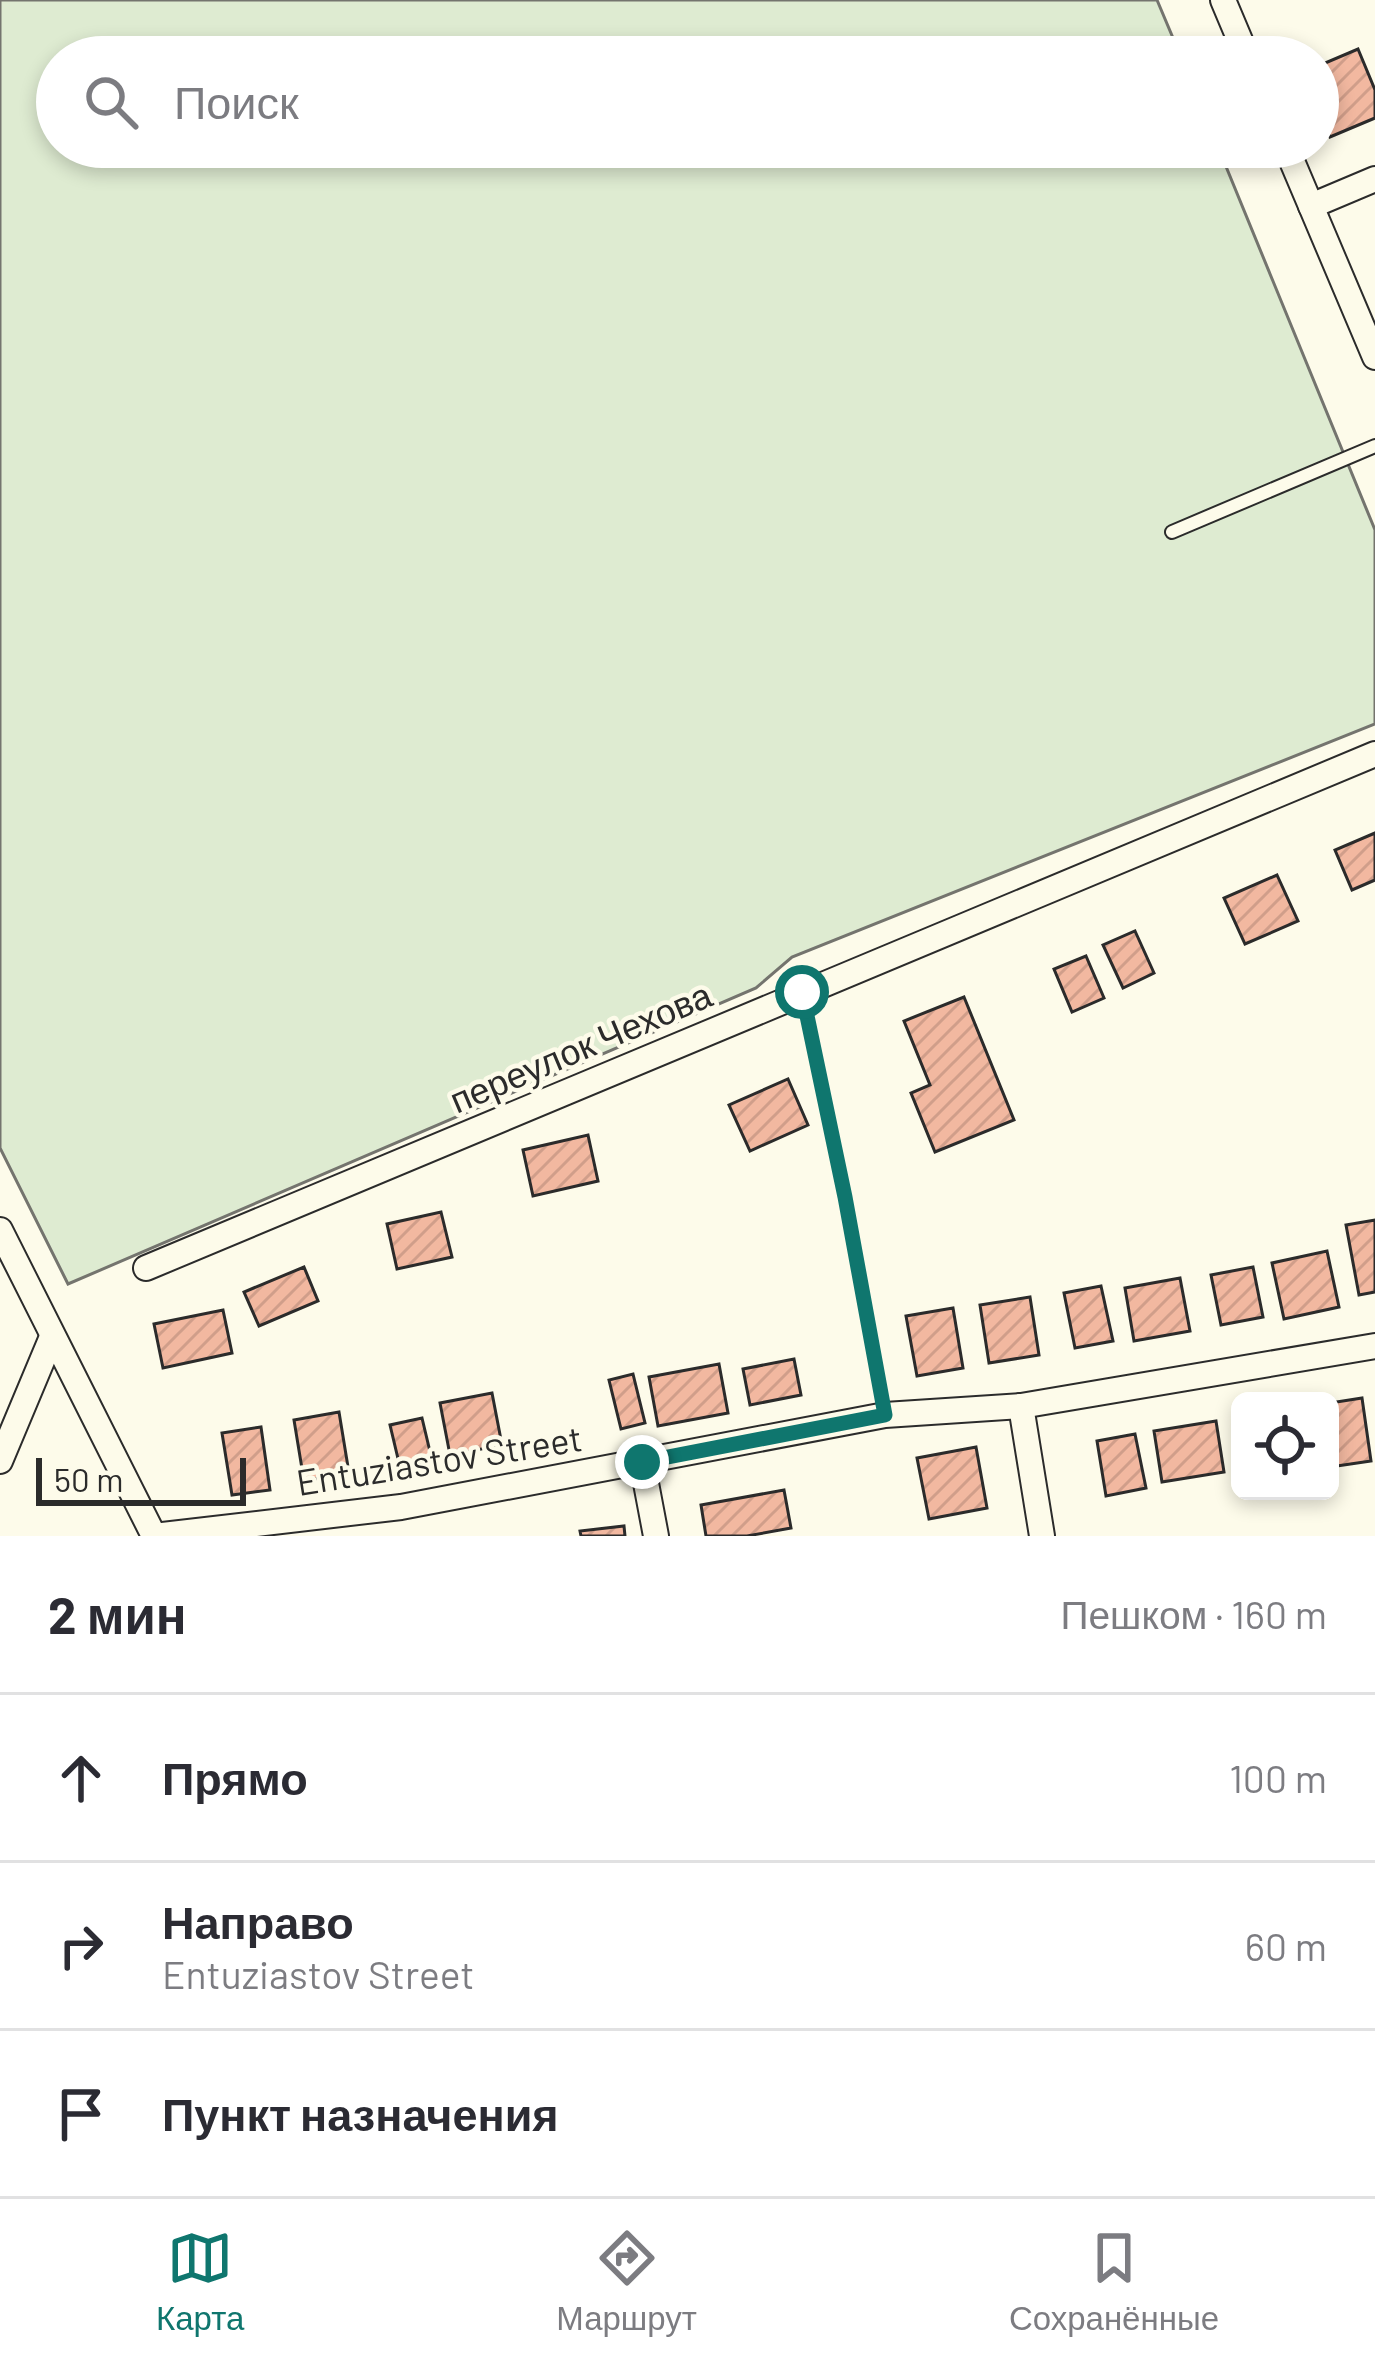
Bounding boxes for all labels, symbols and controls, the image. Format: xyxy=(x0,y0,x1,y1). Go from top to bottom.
search box xyxy=(36,36,1339,168)
icon: search xyxy=(78,69,144,135)
text: Поиск xyxy=(174,74,299,128)
route start xyxy=(775,965,829,1019)
street label: переулок Чехова xyxy=(443,971,719,1121)
map controls xyxy=(1231,1392,1339,1500)
button: locate xyxy=(1231,1392,1339,1500)
street label: Entuziastov Street xyxy=(293,1415,585,1503)
route end xyxy=(615,1435,669,1489)
scale bar xyxy=(36,1452,246,1505)
text: 50 m xyxy=(54,1459,124,1499)
text: 2 мин xyxy=(48,1583,187,1644)
text: Пешком · 160 m xyxy=(1060,1590,1327,1637)
icon: ahead xyxy=(48,1745,114,1811)
text: Прямо xyxy=(162,1750,308,1804)
text: 100 m xyxy=(1229,1754,1327,1801)
text: Направо xyxy=(162,1894,354,1948)
icon: right xyxy=(48,1913,114,1979)
text: 60 m xyxy=(1245,1922,1327,1969)
text: Entuziastov Street xyxy=(162,1950,475,1997)
icon: arrive xyxy=(48,2081,114,2147)
text: Пункт назначения xyxy=(162,2086,559,2140)
tab: Карта xyxy=(156,2225,244,2338)
tab: Маршрут xyxy=(556,2225,697,2338)
tab: Сохранённые xyxy=(1009,2225,1219,2338)

